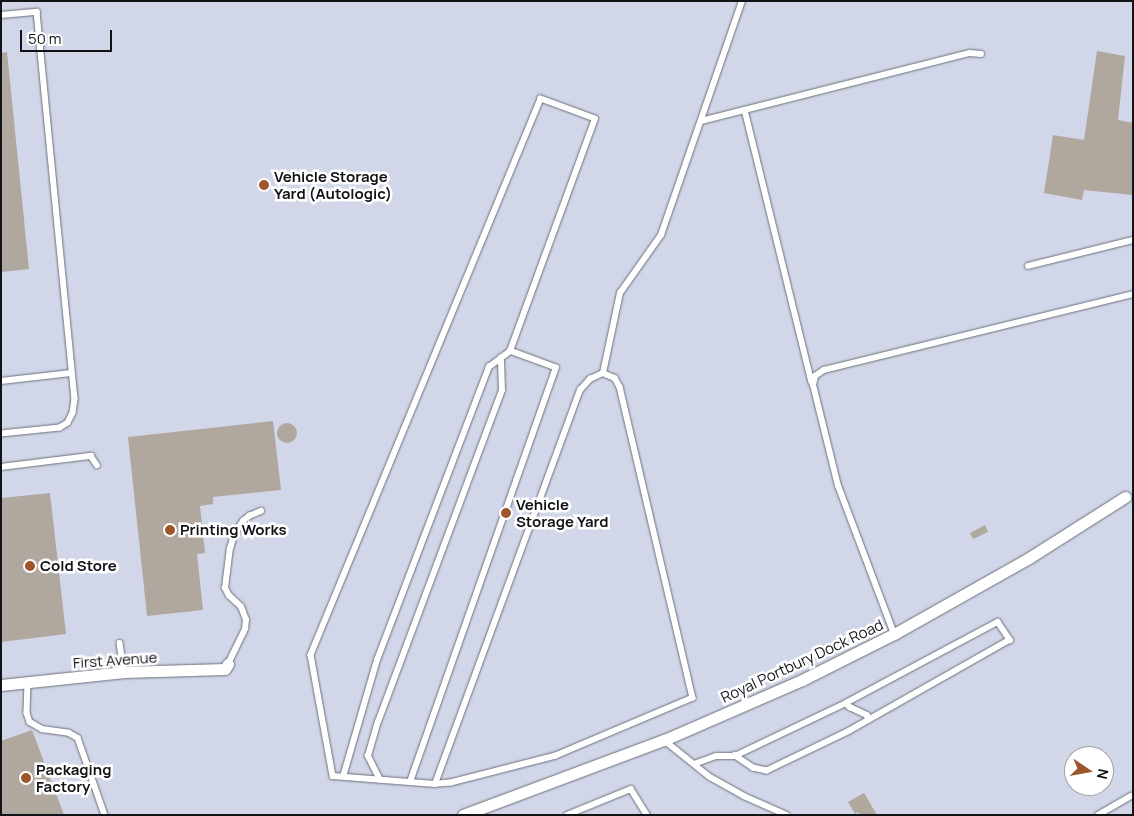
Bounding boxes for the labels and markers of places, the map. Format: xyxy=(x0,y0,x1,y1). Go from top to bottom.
place label: Vehicle Storage Yard (Autologic) xyxy=(274,167,392,202)
marker: Vehicle Storage Yard (Autologic) xyxy=(258,179,270,191)
place label: Vehicle Storage Yard xyxy=(516,495,609,530)
marker: Vehicle Storage Yard xyxy=(500,507,512,519)
place label: Printing Works xyxy=(180,521,287,539)
marker: Printing Works xyxy=(164,524,176,536)
place label: Cold Store xyxy=(40,557,117,575)
marker: Cold Store xyxy=(24,560,36,572)
place label: Packaging Factory xyxy=(36,760,111,795)
marker: Packaging Factory xyxy=(20,772,32,784)

